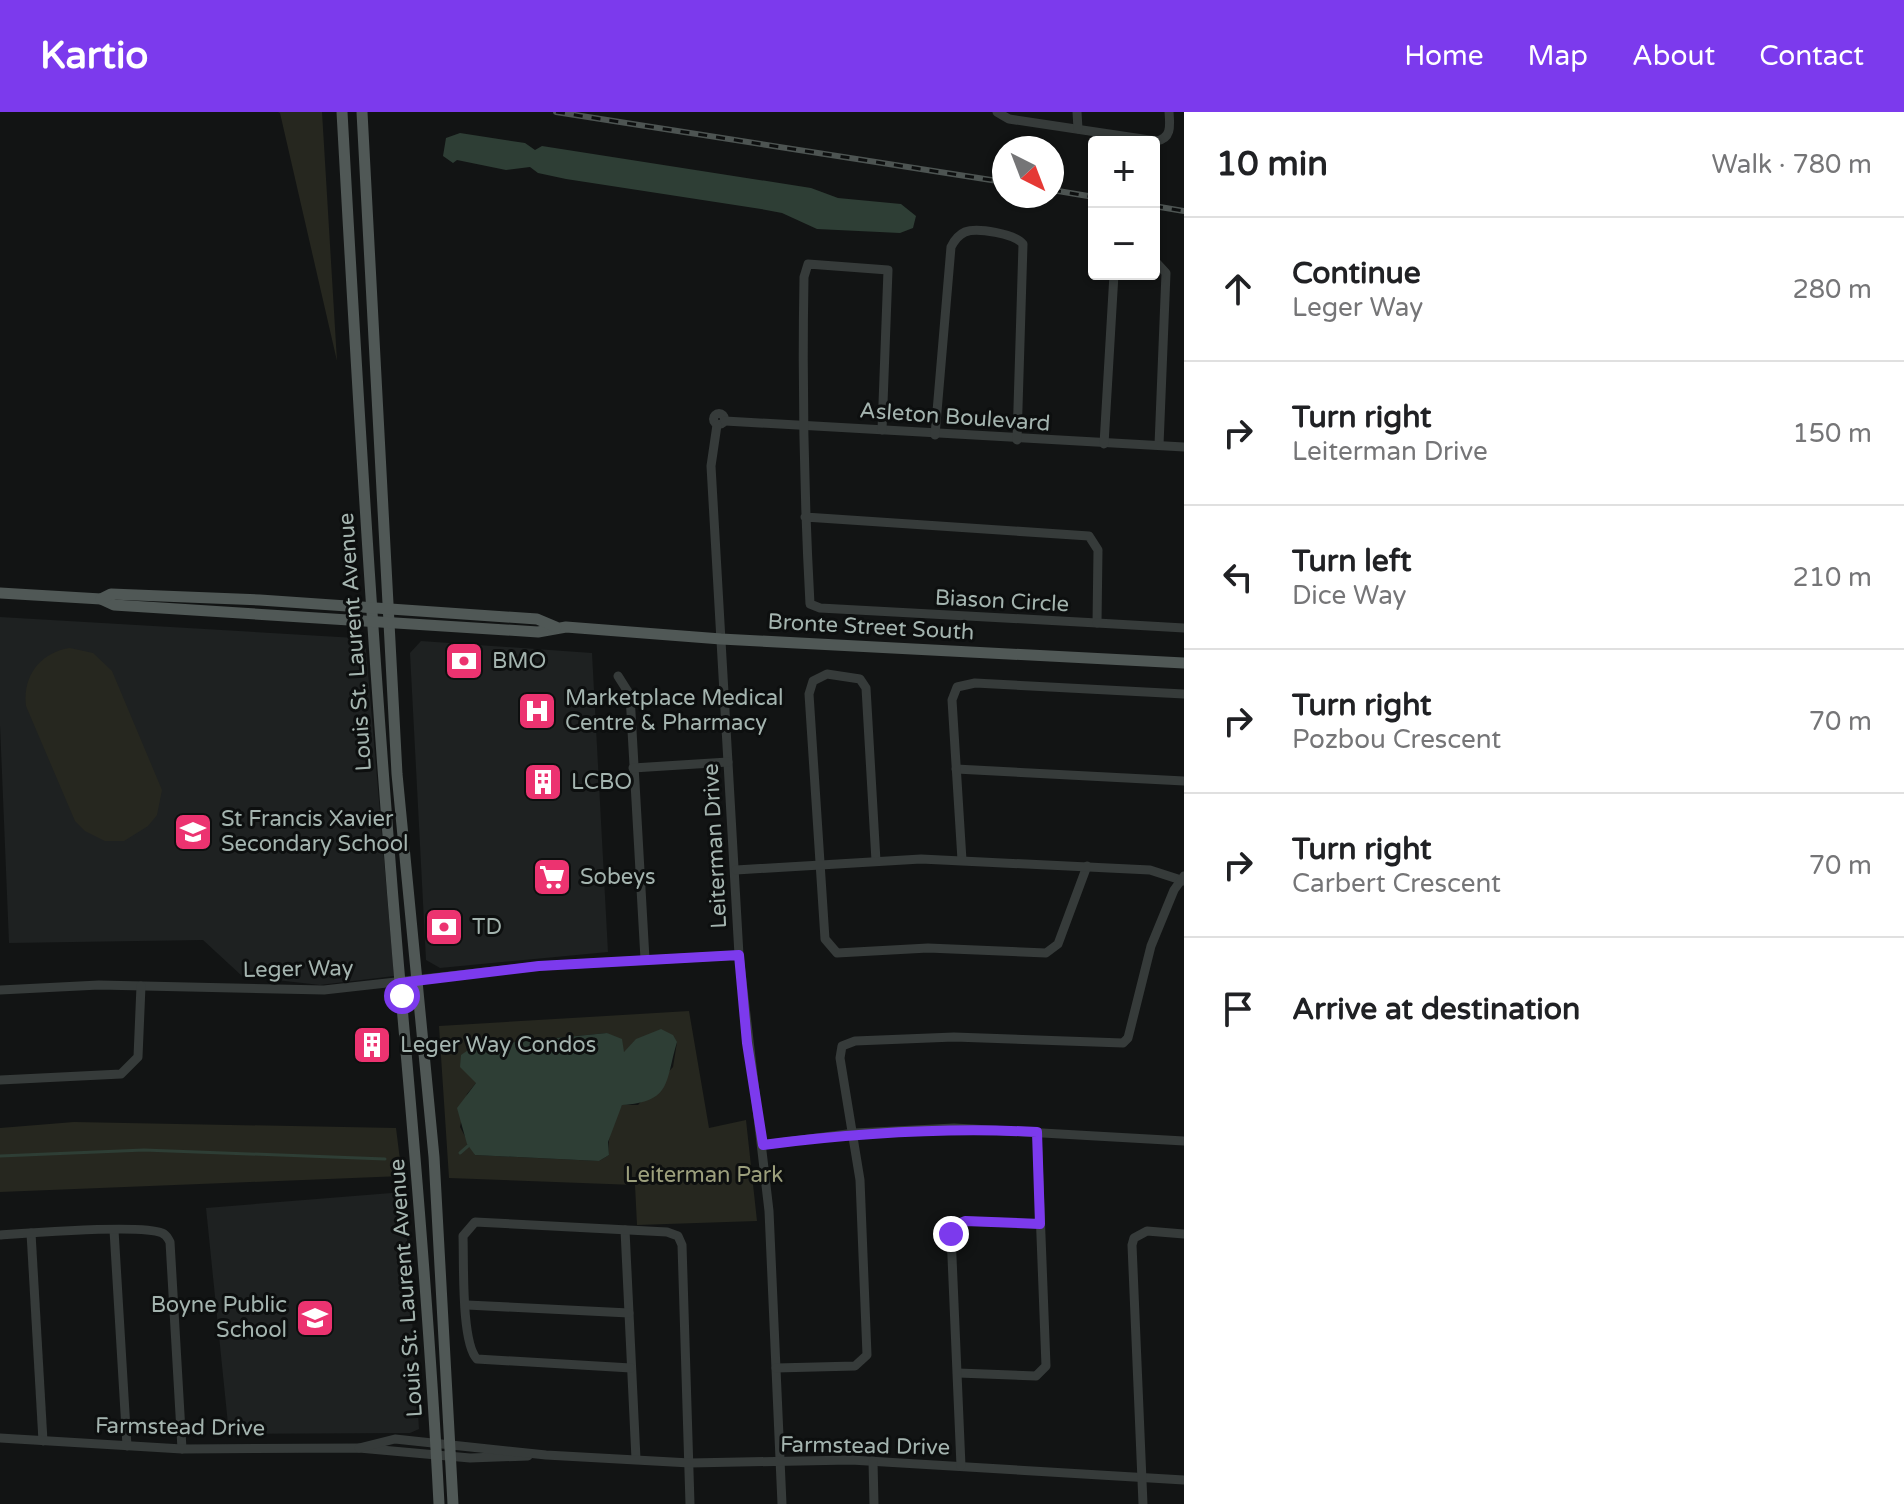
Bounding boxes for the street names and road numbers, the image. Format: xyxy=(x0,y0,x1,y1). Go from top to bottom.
street label: Asleton Boulevard xyxy=(859,397,1051,437)
street label: Louis St. Laurent Avenue xyxy=(333,512,377,772)
street label: Biason Circle xyxy=(934,584,1070,618)
street label: Bronte Street South xyxy=(767,609,975,645)
street label: Leiterman Drive xyxy=(698,763,732,929)
street label: Leger Way xyxy=(242,955,354,983)
street label: Louis St. Laurent Avenue xyxy=(384,1158,428,1418)
street label: Farmstead Drive xyxy=(95,1413,265,1441)
street label: Farmstead Drive xyxy=(780,1432,950,1460)

